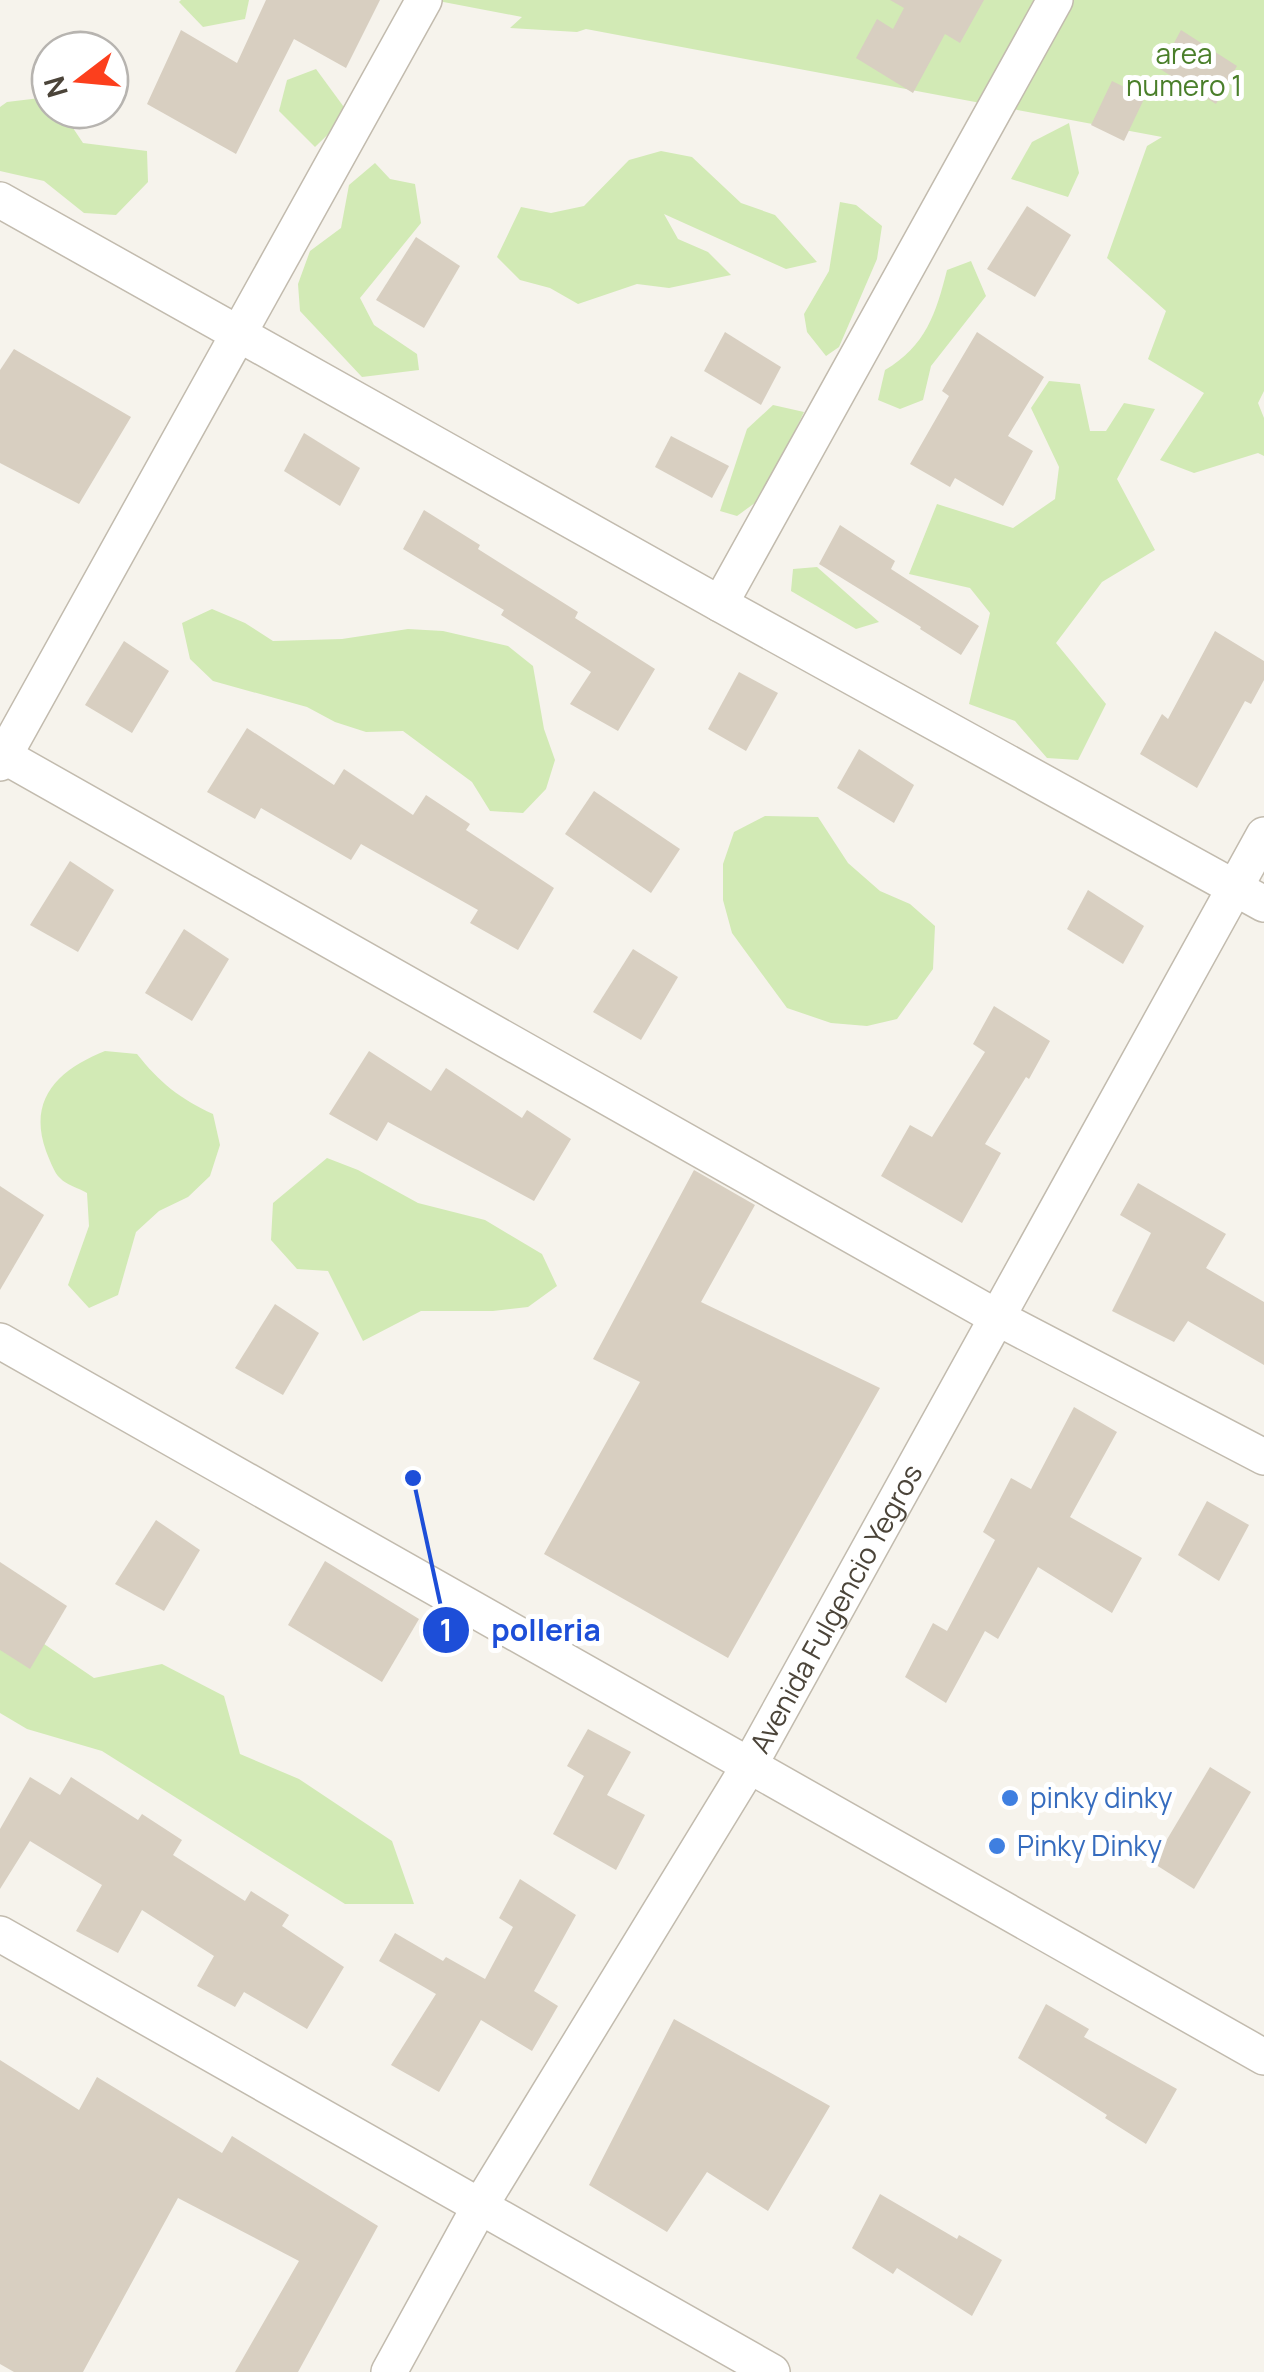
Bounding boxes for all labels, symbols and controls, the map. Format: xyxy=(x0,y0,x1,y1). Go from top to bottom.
north arrow xyxy=(30,30,130,130)
park label: area numero 1 xyxy=(1126,34,1242,104)
text: N xyxy=(34,72,76,102)
street label: Avenida Fulgencio Yegros xyxy=(740,1457,930,1759)
callout: polleria xyxy=(421,1600,621,1660)
text: 1 xyxy=(439,1609,453,1650)
text: polleria xyxy=(491,1609,601,1650)
place label: pinky dinky xyxy=(1030,1778,1173,1816)
marker: pinky dinky xyxy=(999,1787,1021,1809)
place label: Pinky Dinky xyxy=(1017,1826,1162,1864)
marker: Pinky Dinky xyxy=(986,1835,1008,1857)

